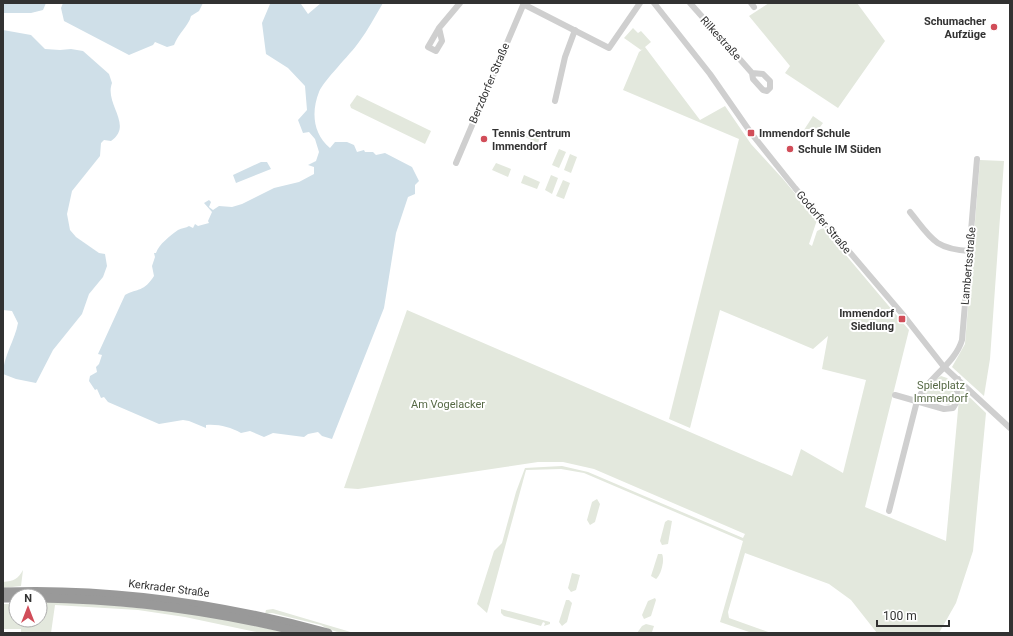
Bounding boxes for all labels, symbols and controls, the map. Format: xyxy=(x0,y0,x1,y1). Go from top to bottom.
street label: Rilkestraße xyxy=(698,14,744,63)
place label: Schumacher Aufzüge xyxy=(924,15,986,41)
marker: Schumacher Aufzüge xyxy=(989,22,999,32)
street label: Berzdorfer Straße xyxy=(467,41,512,125)
place label: Tennis Centrum Immendorf xyxy=(492,127,571,153)
place label: Immendorf Schule xyxy=(759,127,850,140)
marker: Immendorf Schule xyxy=(746,128,756,138)
marker: Tennis Centrum Immendorf xyxy=(479,134,489,144)
place label: Schule IM Süden xyxy=(798,143,881,156)
marker: Schule IM Süden xyxy=(785,144,795,154)
street label: Godorfer Straße xyxy=(794,188,854,257)
street label: Lambertsstraße xyxy=(959,226,978,305)
place label: Immendorf Siedlung xyxy=(839,307,894,333)
marker: Immendorf Siedlung xyxy=(897,314,907,324)
park label: Spielplatz Immendorf xyxy=(914,379,968,405)
park label: Am Vogelacker xyxy=(411,398,485,411)
street label: Kerkrader Straße xyxy=(128,577,211,600)
north arrow xyxy=(8,588,48,628)
text: N xyxy=(24,592,32,605)
scale bar xyxy=(877,602,949,628)
text: 100 m xyxy=(883,609,917,623)

